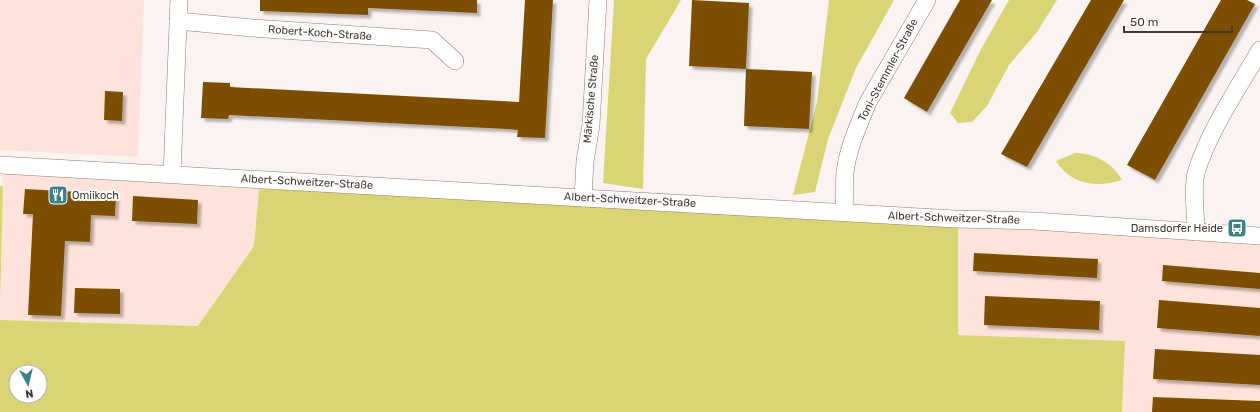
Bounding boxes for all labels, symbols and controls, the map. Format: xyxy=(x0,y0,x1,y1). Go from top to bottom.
scale bar xyxy=(1124,8,1232,34)
text: 50 m xyxy=(1130,15,1158,29)
street label: Toni-Stemmler-Straße xyxy=(855,16,921,124)
street label: Robert-Koch-Straße xyxy=(268,23,372,43)
street label: Märkische Straße xyxy=(581,54,601,144)
street label: Albert-Schweitzer-Straße xyxy=(241,172,373,192)
restaurant icon: Omiikoch xyxy=(47,184,69,206)
place label: Omiikoch xyxy=(72,189,119,202)
street label: Albert-Schweitzer-Straße xyxy=(564,190,696,210)
street label: Albert-Schweitzer-Straße xyxy=(888,209,1020,227)
bus stop icon: Damsdorfer Heide xyxy=(1226,217,1248,239)
place label: Damsdorfer Heide xyxy=(1131,222,1223,235)
north arrow xyxy=(8,364,48,404)
text: N xyxy=(24,386,34,400)

